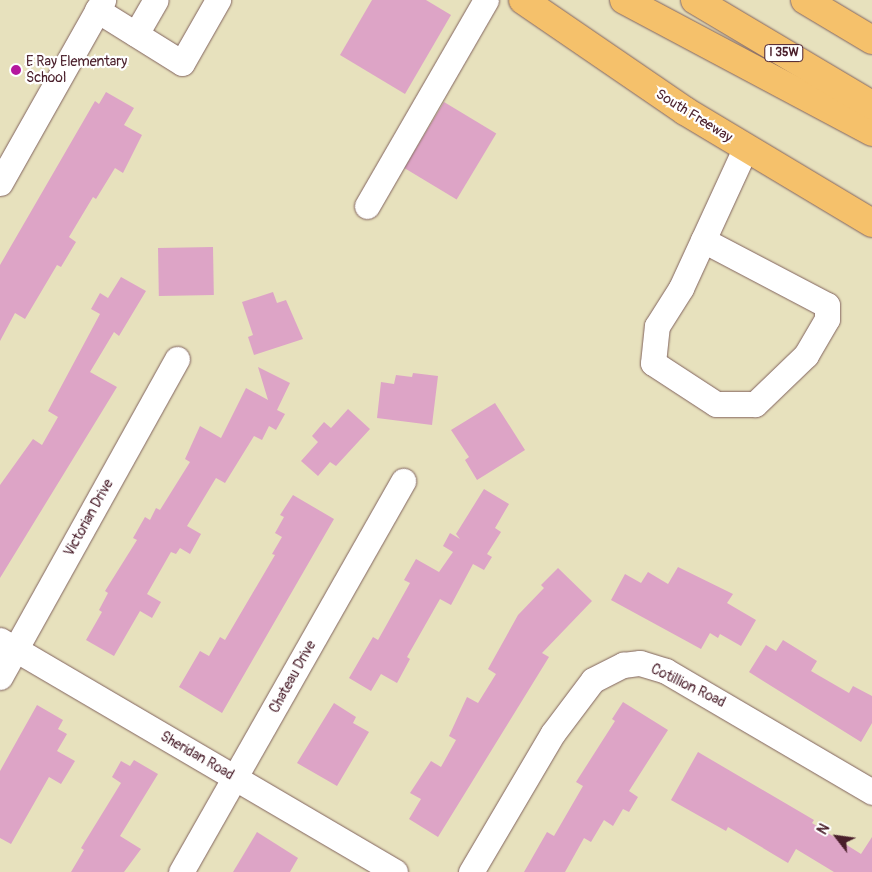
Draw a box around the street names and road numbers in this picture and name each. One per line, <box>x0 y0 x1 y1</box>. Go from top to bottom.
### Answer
road number: I 35W <box>764 44 804 62</box>
street label: South Freeway <box>653 86 735 146</box>
street label: Victorian Drive <box>61 477 117 559</box>
street label: Chateau Drive <box>266 638 320 716</box>
street label: Cotillion Road <box>648 661 728 711</box>
street label: Sheridan Road <box>157 728 237 784</box>

